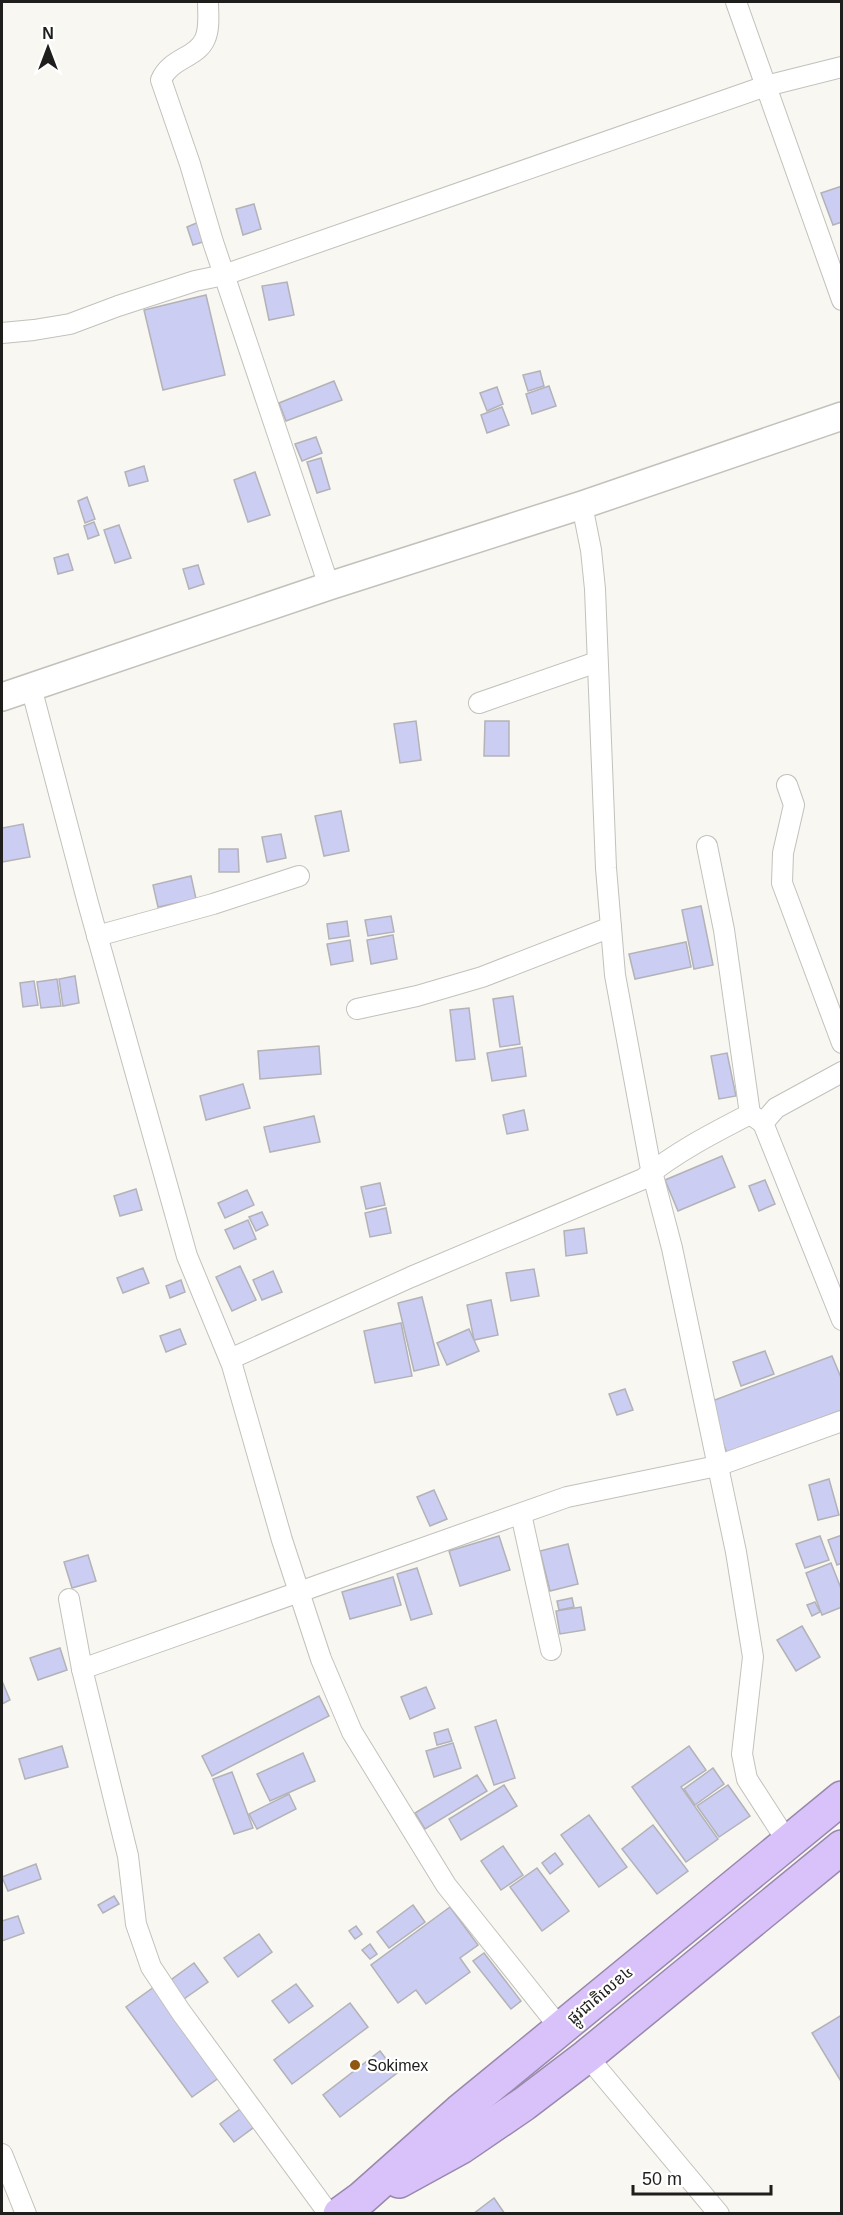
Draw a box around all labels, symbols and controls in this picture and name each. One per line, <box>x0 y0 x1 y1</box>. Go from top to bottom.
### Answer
north arrow <box>18 18 78 78</box>
text: N <box>42 25 54 42</box>
street label: ផ្លូវជាតិលេខ៤ <box>564 1962 640 2032</box>
place label: Sokimex <box>367 2057 428 2074</box>
marker: Sokimex <box>348 2058 362 2072</box>
scale bar <box>633 2158 771 2196</box>
text: 50 m <box>642 2169 682 2189</box>

